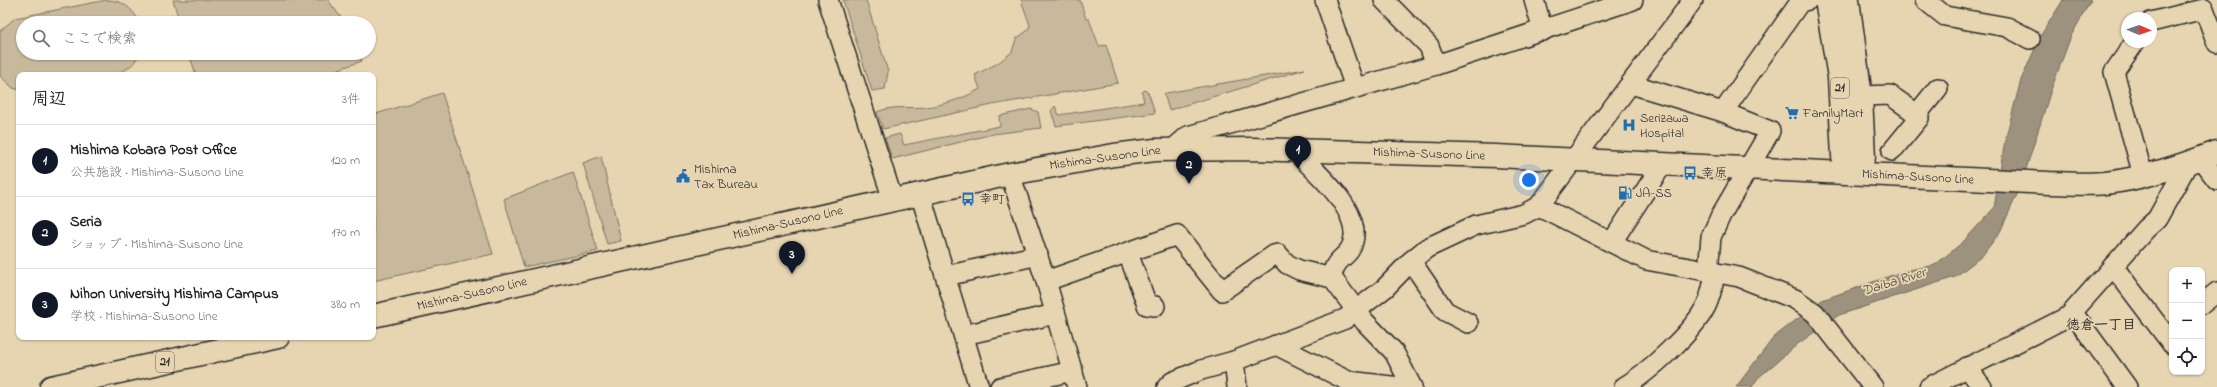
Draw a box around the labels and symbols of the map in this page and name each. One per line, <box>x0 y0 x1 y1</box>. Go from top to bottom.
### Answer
north arrow <box>2121 12 2157 48</box>
road number: 21 <box>1831 78 1849 98</box>
place label: FamilyMart <box>1802 104 1864 124</box>
supermarket icon: FamilyMart <box>1784 105 1800 121</box>
place label: Serizawa Hospital <box>1640 109 1689 143</box>
hospital icon: Serizawa Hospital <box>1621 117 1637 133</box>
pin: 1 <box>1285 136 1311 169</box>
street label: Mishima-Susono Line <box>1048 141 1162 175</box>
street label: Mishima-Susono Line <box>1373 143 1486 165</box>
pin: 2 <box>1176 151 1202 184</box>
place label: Mishima Tax Bureau <box>694 160 758 194</box>
place label: 幸原 <box>1701 164 1727 183</box>
bus stop icon: 幸原 <box>1682 165 1698 181</box>
street label: Mishima-Susono Line <box>1861 165 1975 189</box>
public building icon: Mishima Tax Bureau <box>675 168 691 184</box>
your location <box>1519 170 1539 190</box>
place label: JA-SS <box>1636 184 1672 203</box>
fuel station icon: JA-SS <box>1617 185 1633 201</box>
place label: 幸町 <box>979 190 1005 209</box>
bus stop icon: 幸町 <box>960 191 976 207</box>
street label: Mishima-Susono Line <box>731 201 845 245</box>
pin: 3 <box>779 241 805 274</box>
water label: Daiba River <box>1860 262 1930 302</box>
street label: Mishima-Susono Line <box>415 272 529 316</box>
district label: 徳倉一丁目 <box>2066 315 2136 336</box>
road number: 21 <box>156 352 174 372</box>

